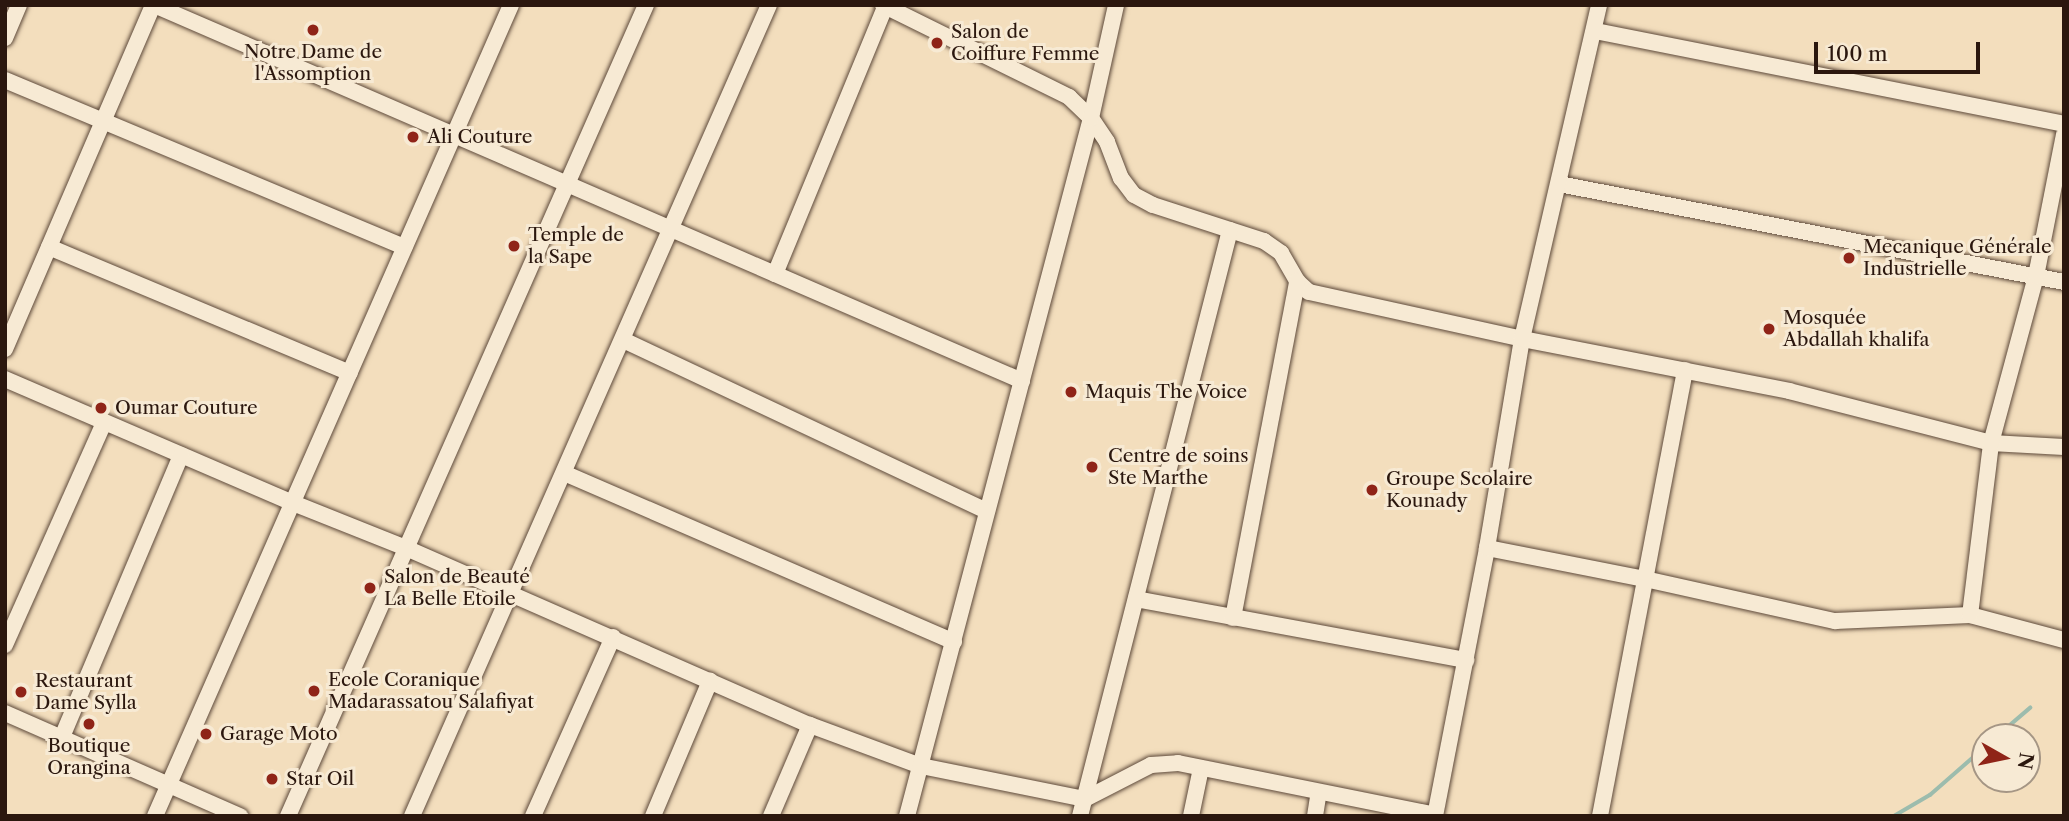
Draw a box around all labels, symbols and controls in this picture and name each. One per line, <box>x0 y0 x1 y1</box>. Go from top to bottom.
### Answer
place label: Salon de Coiffure Femme <box>951 21 1100 65</box>
marker: Notre Dame de l'Assomption <box>305 22 321 38</box>
scale bar <box>1817 28 1983 72</box>
marker: Salon de Coiffure Femme <box>929 35 945 51</box>
place label: Notre Dame de l'Assomption <box>244 41 382 85</box>
text: 100 m <box>1827 41 1888 66</box>
place label: Ali Couture <box>427 126 532 148</box>
marker: Ali Couture <box>405 129 421 145</box>
place label: Temple de la Sape <box>528 224 624 268</box>
place label: Mecanique Générale Industrielle <box>1863 236 2052 280</box>
marker: Temple de la Sape <box>506 238 522 254</box>
marker: Mecanique Générale Industrielle <box>1841 250 1857 266</box>
place label: Mosquée Abdallah khalifa <box>1783 307 1930 351</box>
marker: Mosquée Abdallah khalifa <box>1761 321 1777 337</box>
place label: Maquis The Voice <box>1085 381 1248 403</box>
marker: Maquis The Voice <box>1063 384 1079 400</box>
place label: Oumar Couture <box>115 397 258 419</box>
marker: Oumar Couture <box>93 400 109 416</box>
place label: Centre de soins Ste Marthe <box>1108 445 1249 489</box>
marker: Centre de soins Ste Marthe <box>1082 457 1102 477</box>
place label: Groupe Scolaire Kounady <box>1386 468 1533 512</box>
marker: Groupe Scolaire Kounady <box>1364 482 1380 498</box>
place label: Salon de Beauté La Belle Etoile <box>384 566 530 610</box>
marker: Salon de Beauté La Belle Etoile <box>362 580 378 596</box>
place label: Ecole Coranique Madarassatou Salafiyat <box>328 669 534 713</box>
place label: Restaurant Dame Sylla <box>35 670 137 714</box>
marker: Ecole Coranique Madarassatou Salafiyat <box>306 683 322 699</box>
marker: Restaurant Dame Sylla <box>13 684 29 700</box>
marker: Boutique Orangina <box>81 716 97 732</box>
place label: Garage Moto <box>220 723 338 745</box>
north arrow <box>1971 723 2041 793</box>
marker: Garage Moto <box>198 726 214 742</box>
place label: Boutique Orangina <box>47 735 131 779</box>
text: N <box>2013 751 2038 771</box>
place label: Star Oil <box>286 768 354 790</box>
marker: Star Oil <box>264 771 280 787</box>

